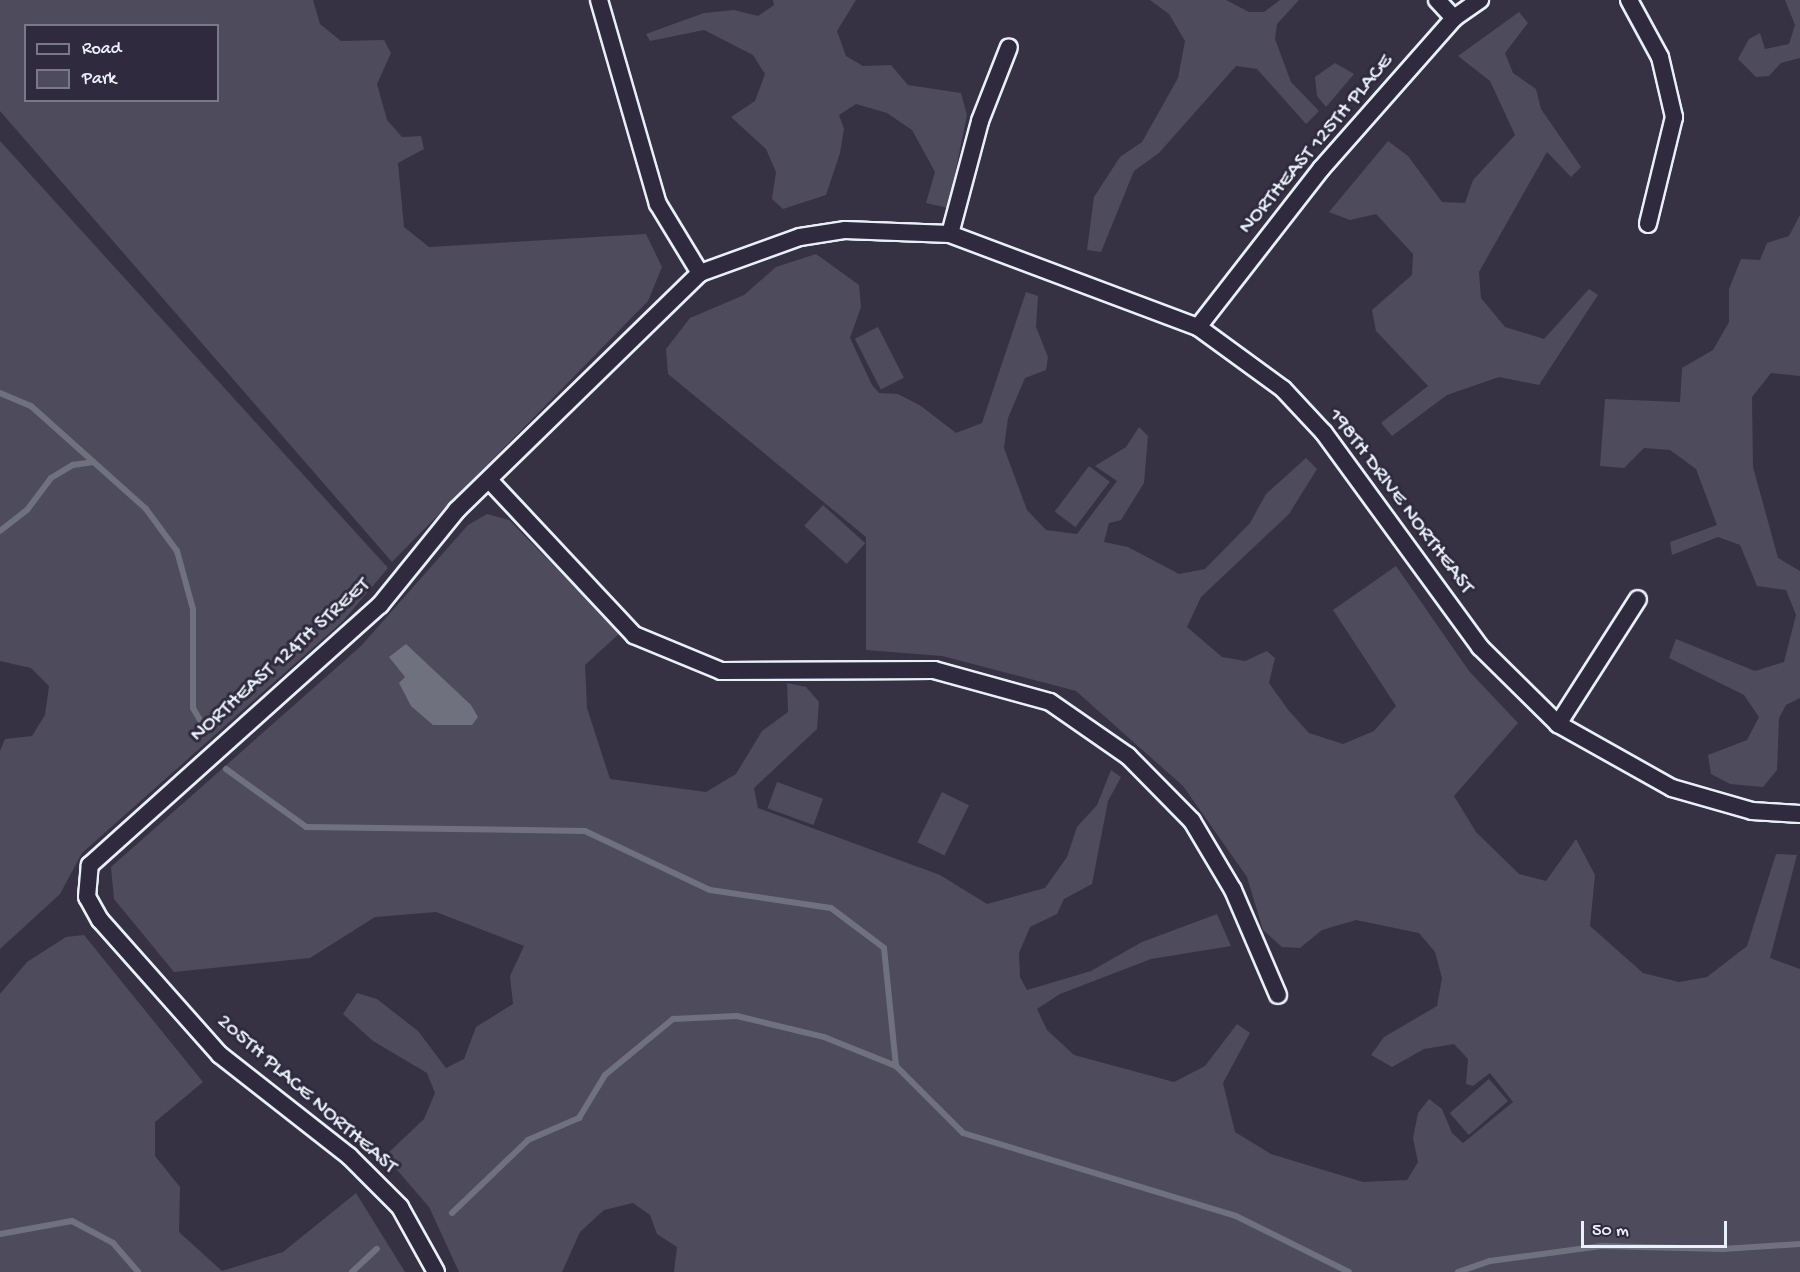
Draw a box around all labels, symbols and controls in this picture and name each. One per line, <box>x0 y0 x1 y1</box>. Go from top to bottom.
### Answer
legend <box>24 24 219 102</box>
text: Road <box>82 39 121 60</box>
street label: NORTHEAST 125TH PLACE <box>1234 50 1400 240</box>
text: Park <box>82 69 116 90</box>
street label: 198TH DRIVE NORTHEAST <box>1321 404 1479 600</box>
street label: NORTHEAST 124TH STREET <box>186 573 376 749</box>
street label: 205TH PLACE NORTHEAST <box>210 1009 402 1181</box>
scale bar <box>1584 1209 1730 1247</box>
text: 50 m <box>1592 1221 1629 1242</box>

